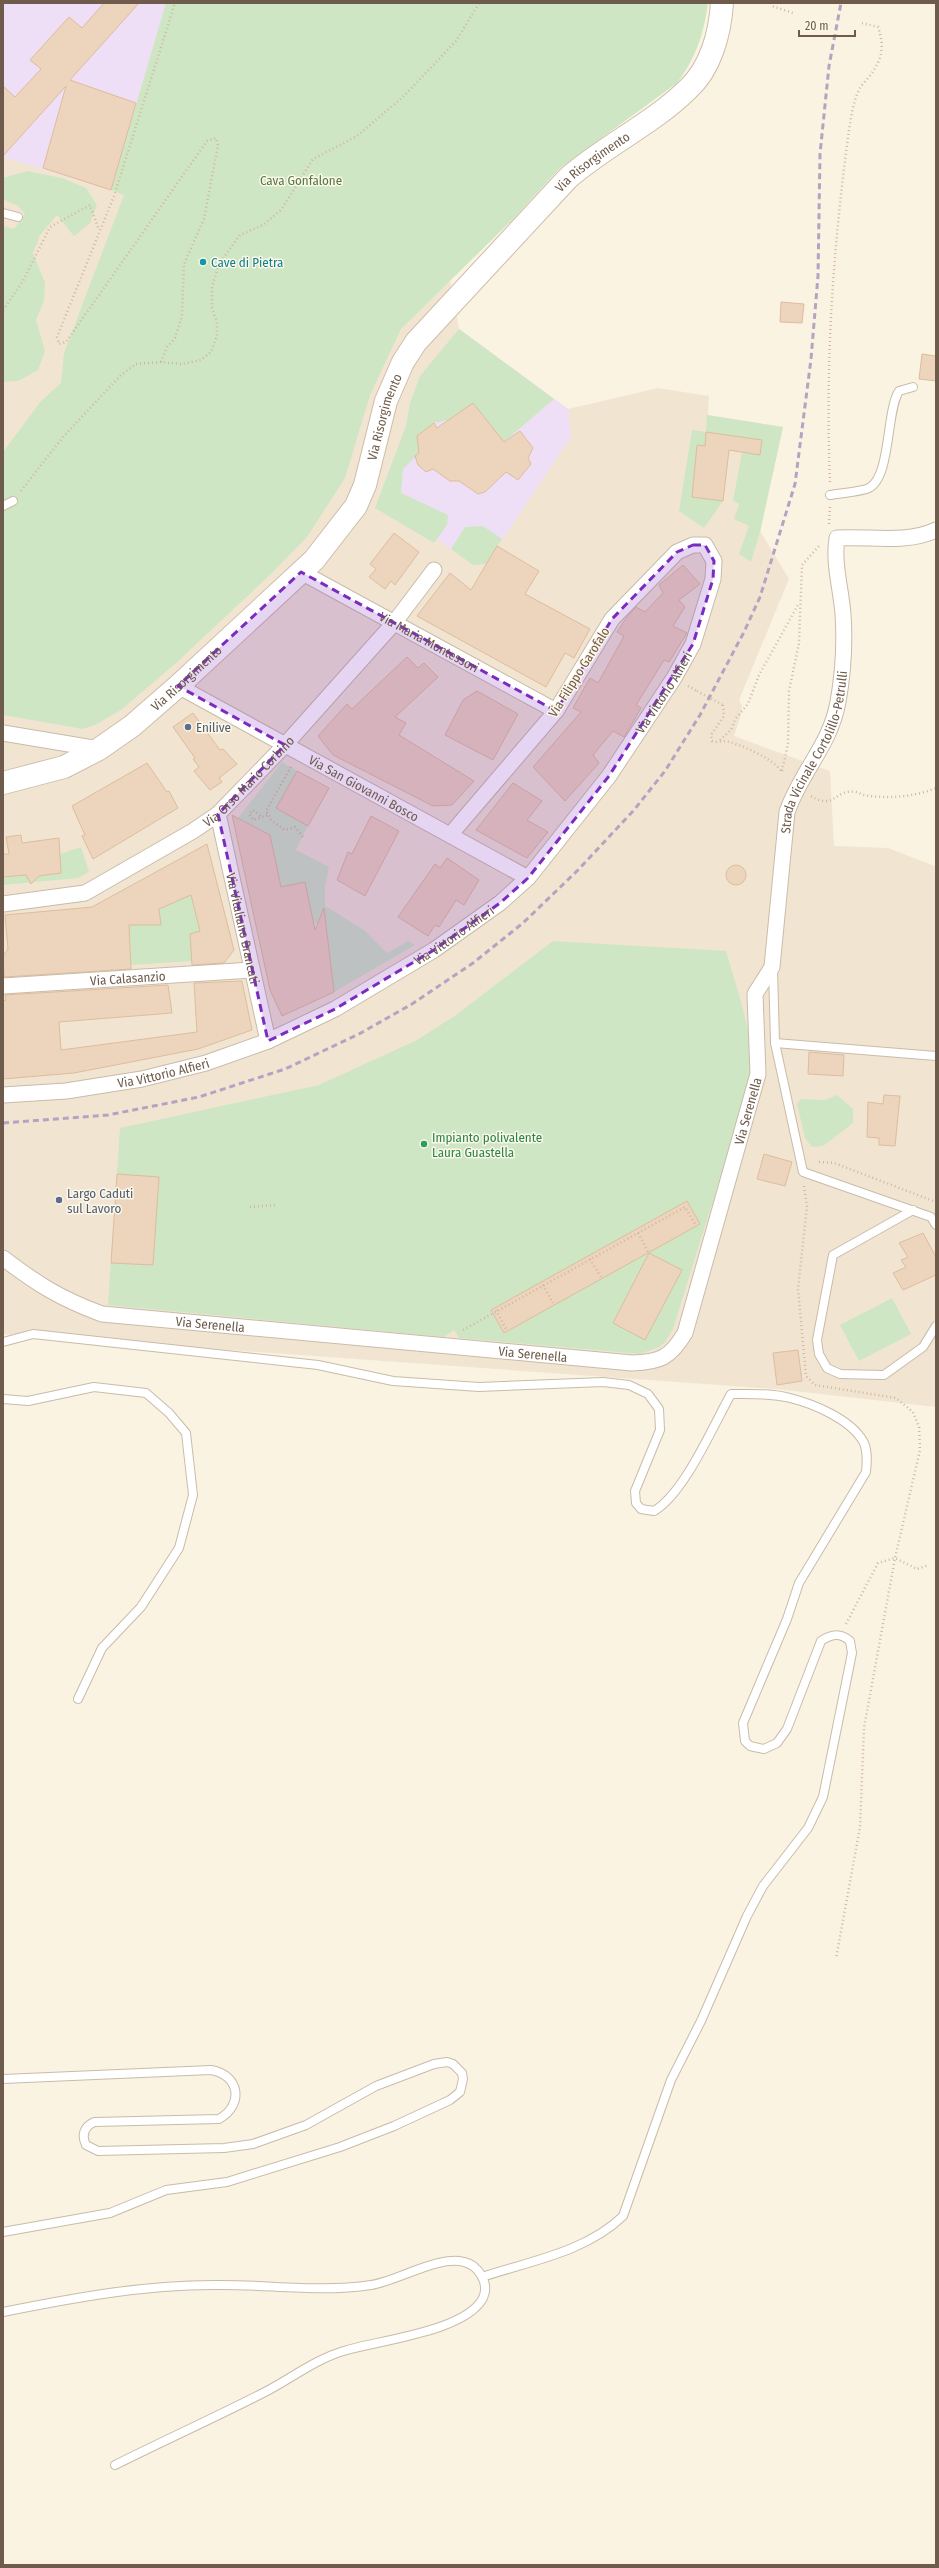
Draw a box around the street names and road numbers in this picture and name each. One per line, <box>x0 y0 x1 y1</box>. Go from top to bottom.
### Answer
street label: Via Risorgimento <box>552 128 632 195</box>
street label: Via Risorgimento <box>364 371 405 462</box>
street label: Via Maria Montessori <box>377 609 482 675</box>
street label: Via Filippo Garofalo <box>545 624 613 720</box>
street label: Via Risorgimento <box>148 642 225 714</box>
street label: Via Vittorio Alfieri <box>632 649 695 736</box>
street label: Strada Vicinale Cortolillo-Petrulli <box>777 670 850 834</box>
street label: Via Orso Mario Corbino <box>200 733 297 830</box>
street label: Via San Giovanni Bosco <box>306 752 422 824</box>
street label: Via Vitaliano Brancati <box>224 871 263 985</box>
street label: Via Vittorio Alfieri <box>411 902 497 968</box>
street label: Via Calasanzio <box>89 968 166 988</box>
street label: Via Vittorio Alfieri <box>116 1055 211 1090</box>
street label: Via Serenella <box>731 1076 764 1146</box>
street label: Via Serenella <box>175 1313 245 1335</box>
street label: Via Serenella <box>498 1343 568 1364</box>

